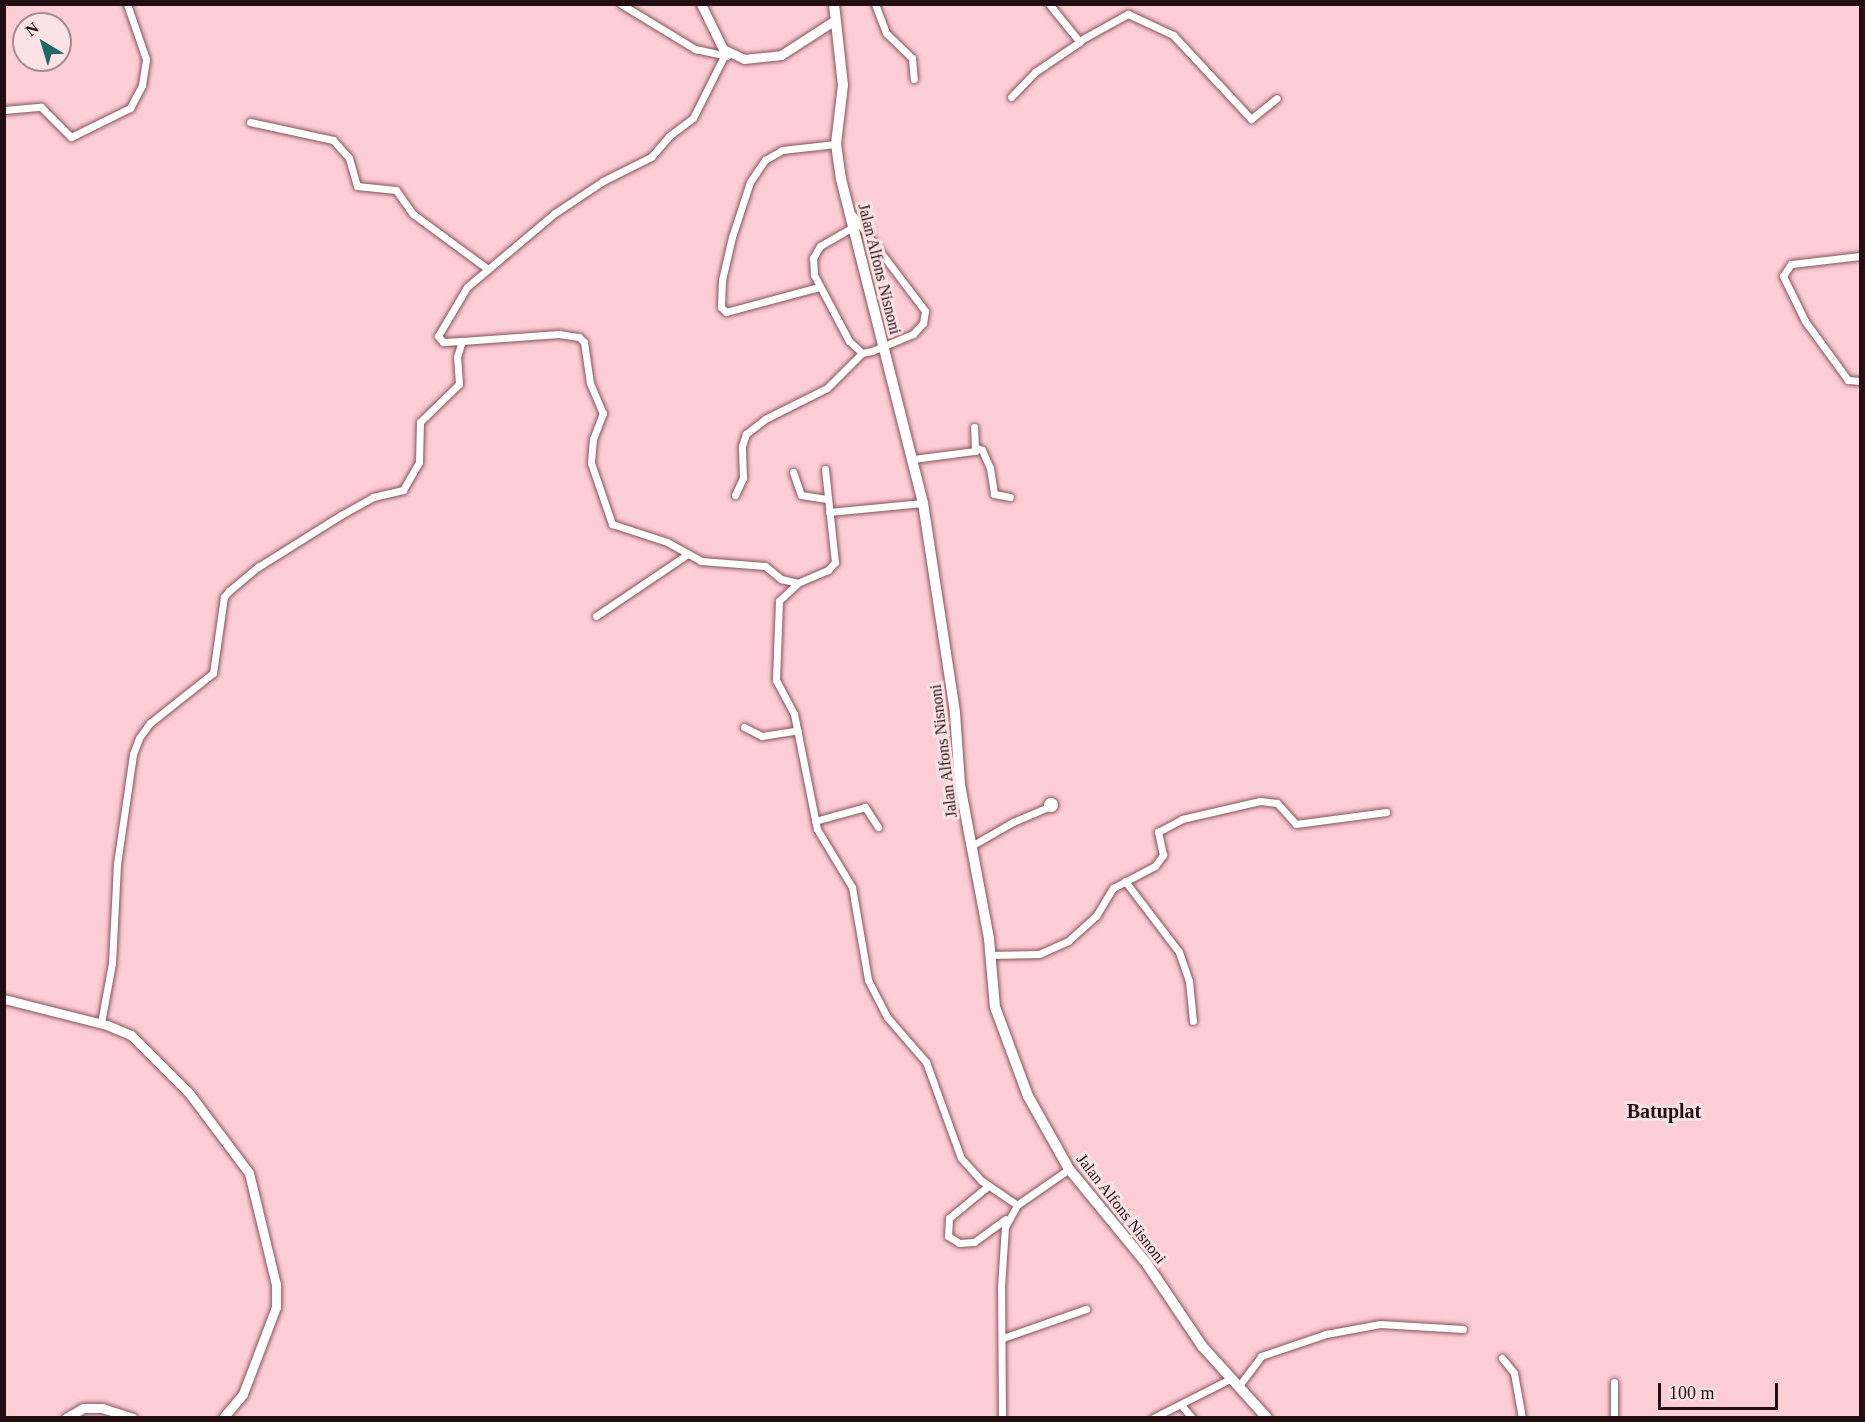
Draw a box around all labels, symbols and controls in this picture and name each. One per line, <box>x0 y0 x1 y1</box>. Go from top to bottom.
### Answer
north arrow <box>12 12 72 72</box>
text: N <box>22 19 42 39</box>
street label: Jalan Alfons Nisnoni <box>853 201 905 337</box>
street label: Jalan Alfons Nisnoni <box>926 683 962 819</box>
district label: Batuplat <box>1627 1099 1701 1123</box>
street label: Jalan Alfons Nisnoni <box>1072 1150 1170 1268</box>
scale bar <box>1661 1371 1781 1409</box>
text: 100 m <box>1669 1383 1715 1403</box>

